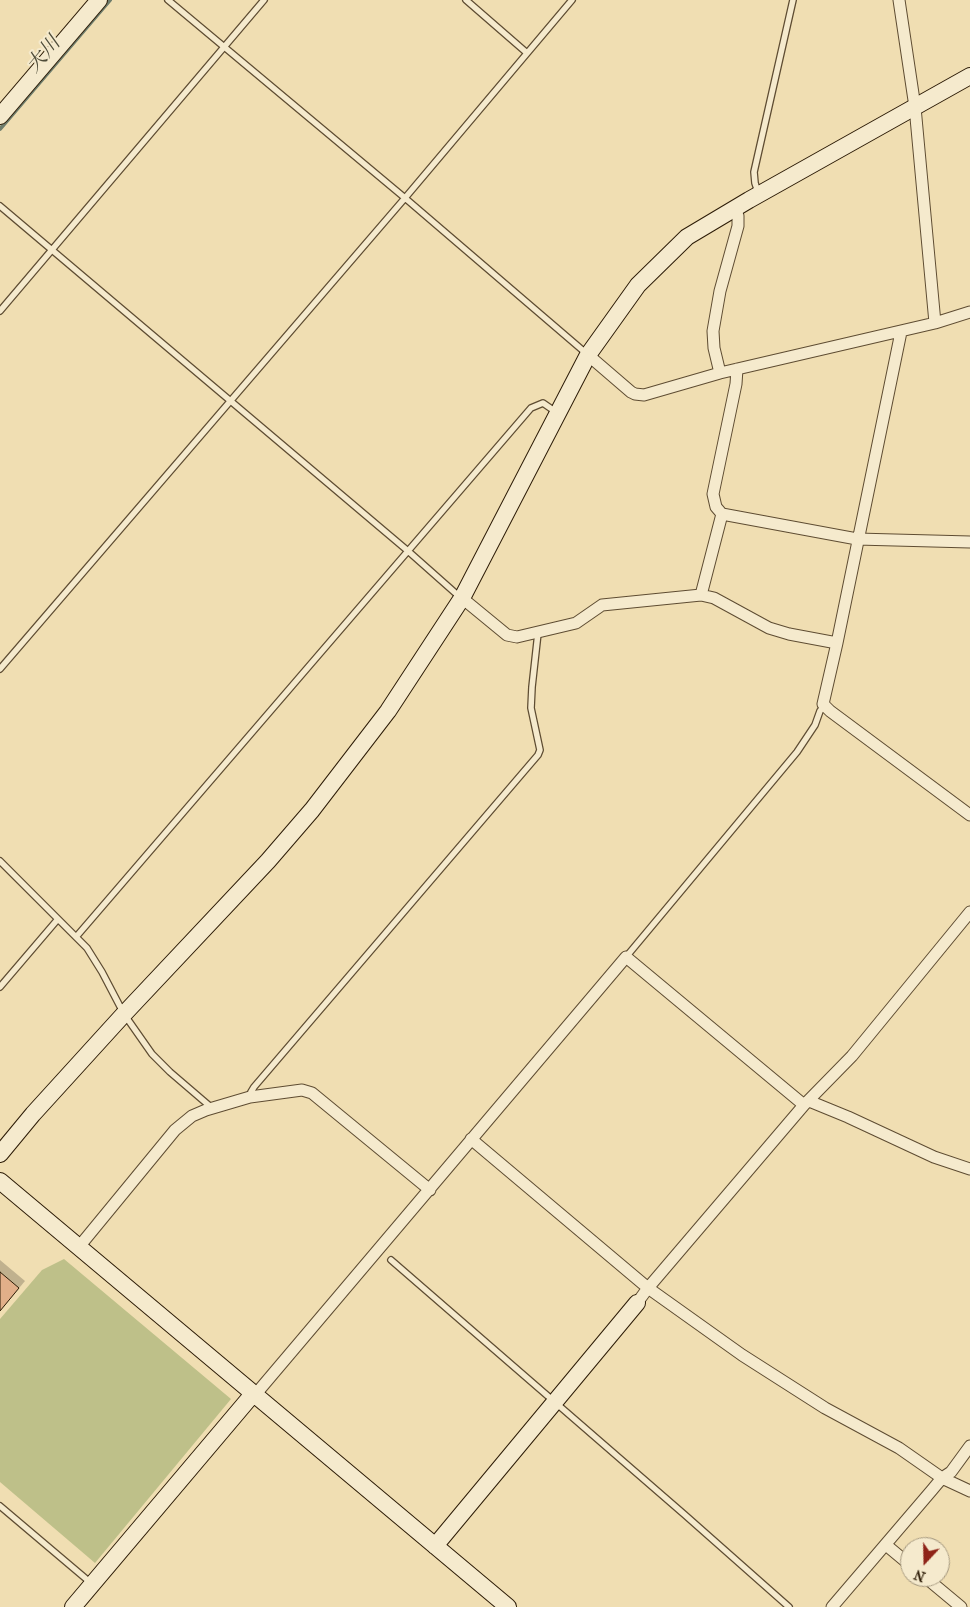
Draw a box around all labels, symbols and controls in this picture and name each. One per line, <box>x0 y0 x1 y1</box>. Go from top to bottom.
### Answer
water label: 大川 <box>22 32 66 78</box>
north arrow <box>900 1537 950 1587</box>
text: N <box>912 1566 928 1585</box>

